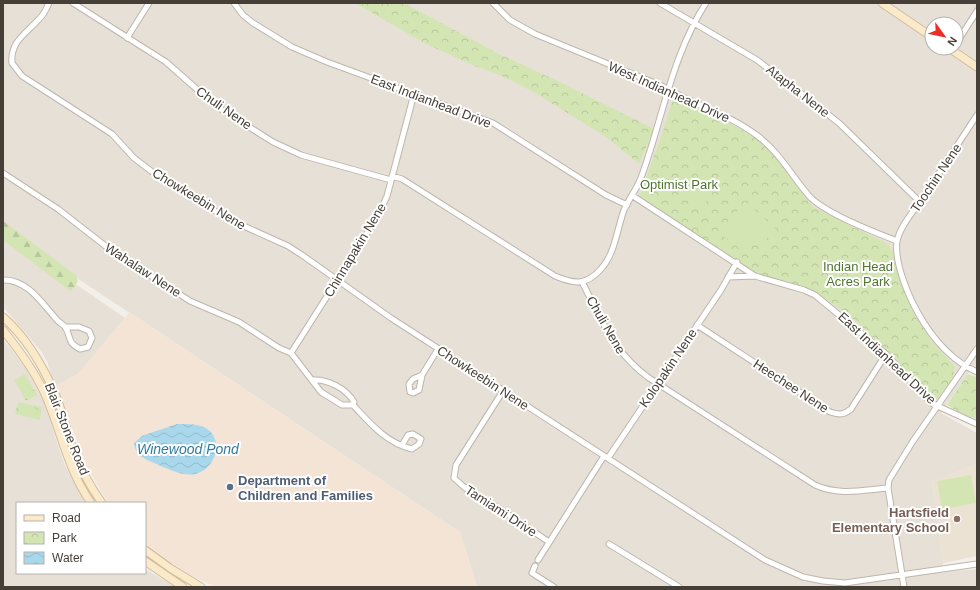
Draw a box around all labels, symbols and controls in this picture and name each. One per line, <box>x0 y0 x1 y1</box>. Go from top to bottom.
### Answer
north arrow <box>924 16 964 56</box>
text: N <box>945 35 960 48</box>
street label: West Indianhead Drive <box>606 58 732 126</box>
street label: Atapha Nene <box>763 62 833 120</box>
street label: East Indianhead Drive <box>369 71 493 131</box>
street label: Chuli Nene <box>193 83 255 133</box>
street label: Toochin Nene <box>908 141 964 215</box>
street label: Chowkeebin Nene <box>150 165 248 233</box>
park label: Optimist Park <box>640 177 719 192</box>
street label: Chinnapakin Nene <box>321 200 389 300</box>
street label: Wahalaw Nene <box>102 240 184 300</box>
park label: Indian Head Acres Park <box>823 259 893 289</box>
street label: Chuli Nene <box>583 293 629 357</box>
street label: East Indianhead Drive <box>835 309 939 407</box>
street label: Kolopakin Nene <box>636 326 700 410</box>
street label: Chowkeebin Nene <box>434 343 532 413</box>
street label: Heechee Nene <box>751 356 831 416</box>
street label: Blair Stone Road <box>42 381 92 477</box>
water label: Winewood Pond <box>137 441 240 457</box>
place label: Department of Children and Families <box>238 473 373 503</box>
marker: Department of Children and Families <box>225 482 235 492</box>
street label: Tamiami Drive <box>462 482 540 540</box>
legend <box>16 502 146 574</box>
place label: Hartsfield Elementary School <box>832 505 949 535</box>
text: Road <box>52 511 81 525</box>
marker: Hartsfield Elementary School <box>952 514 962 524</box>
text: Park <box>52 531 78 545</box>
text: Water <box>52 551 84 565</box>

